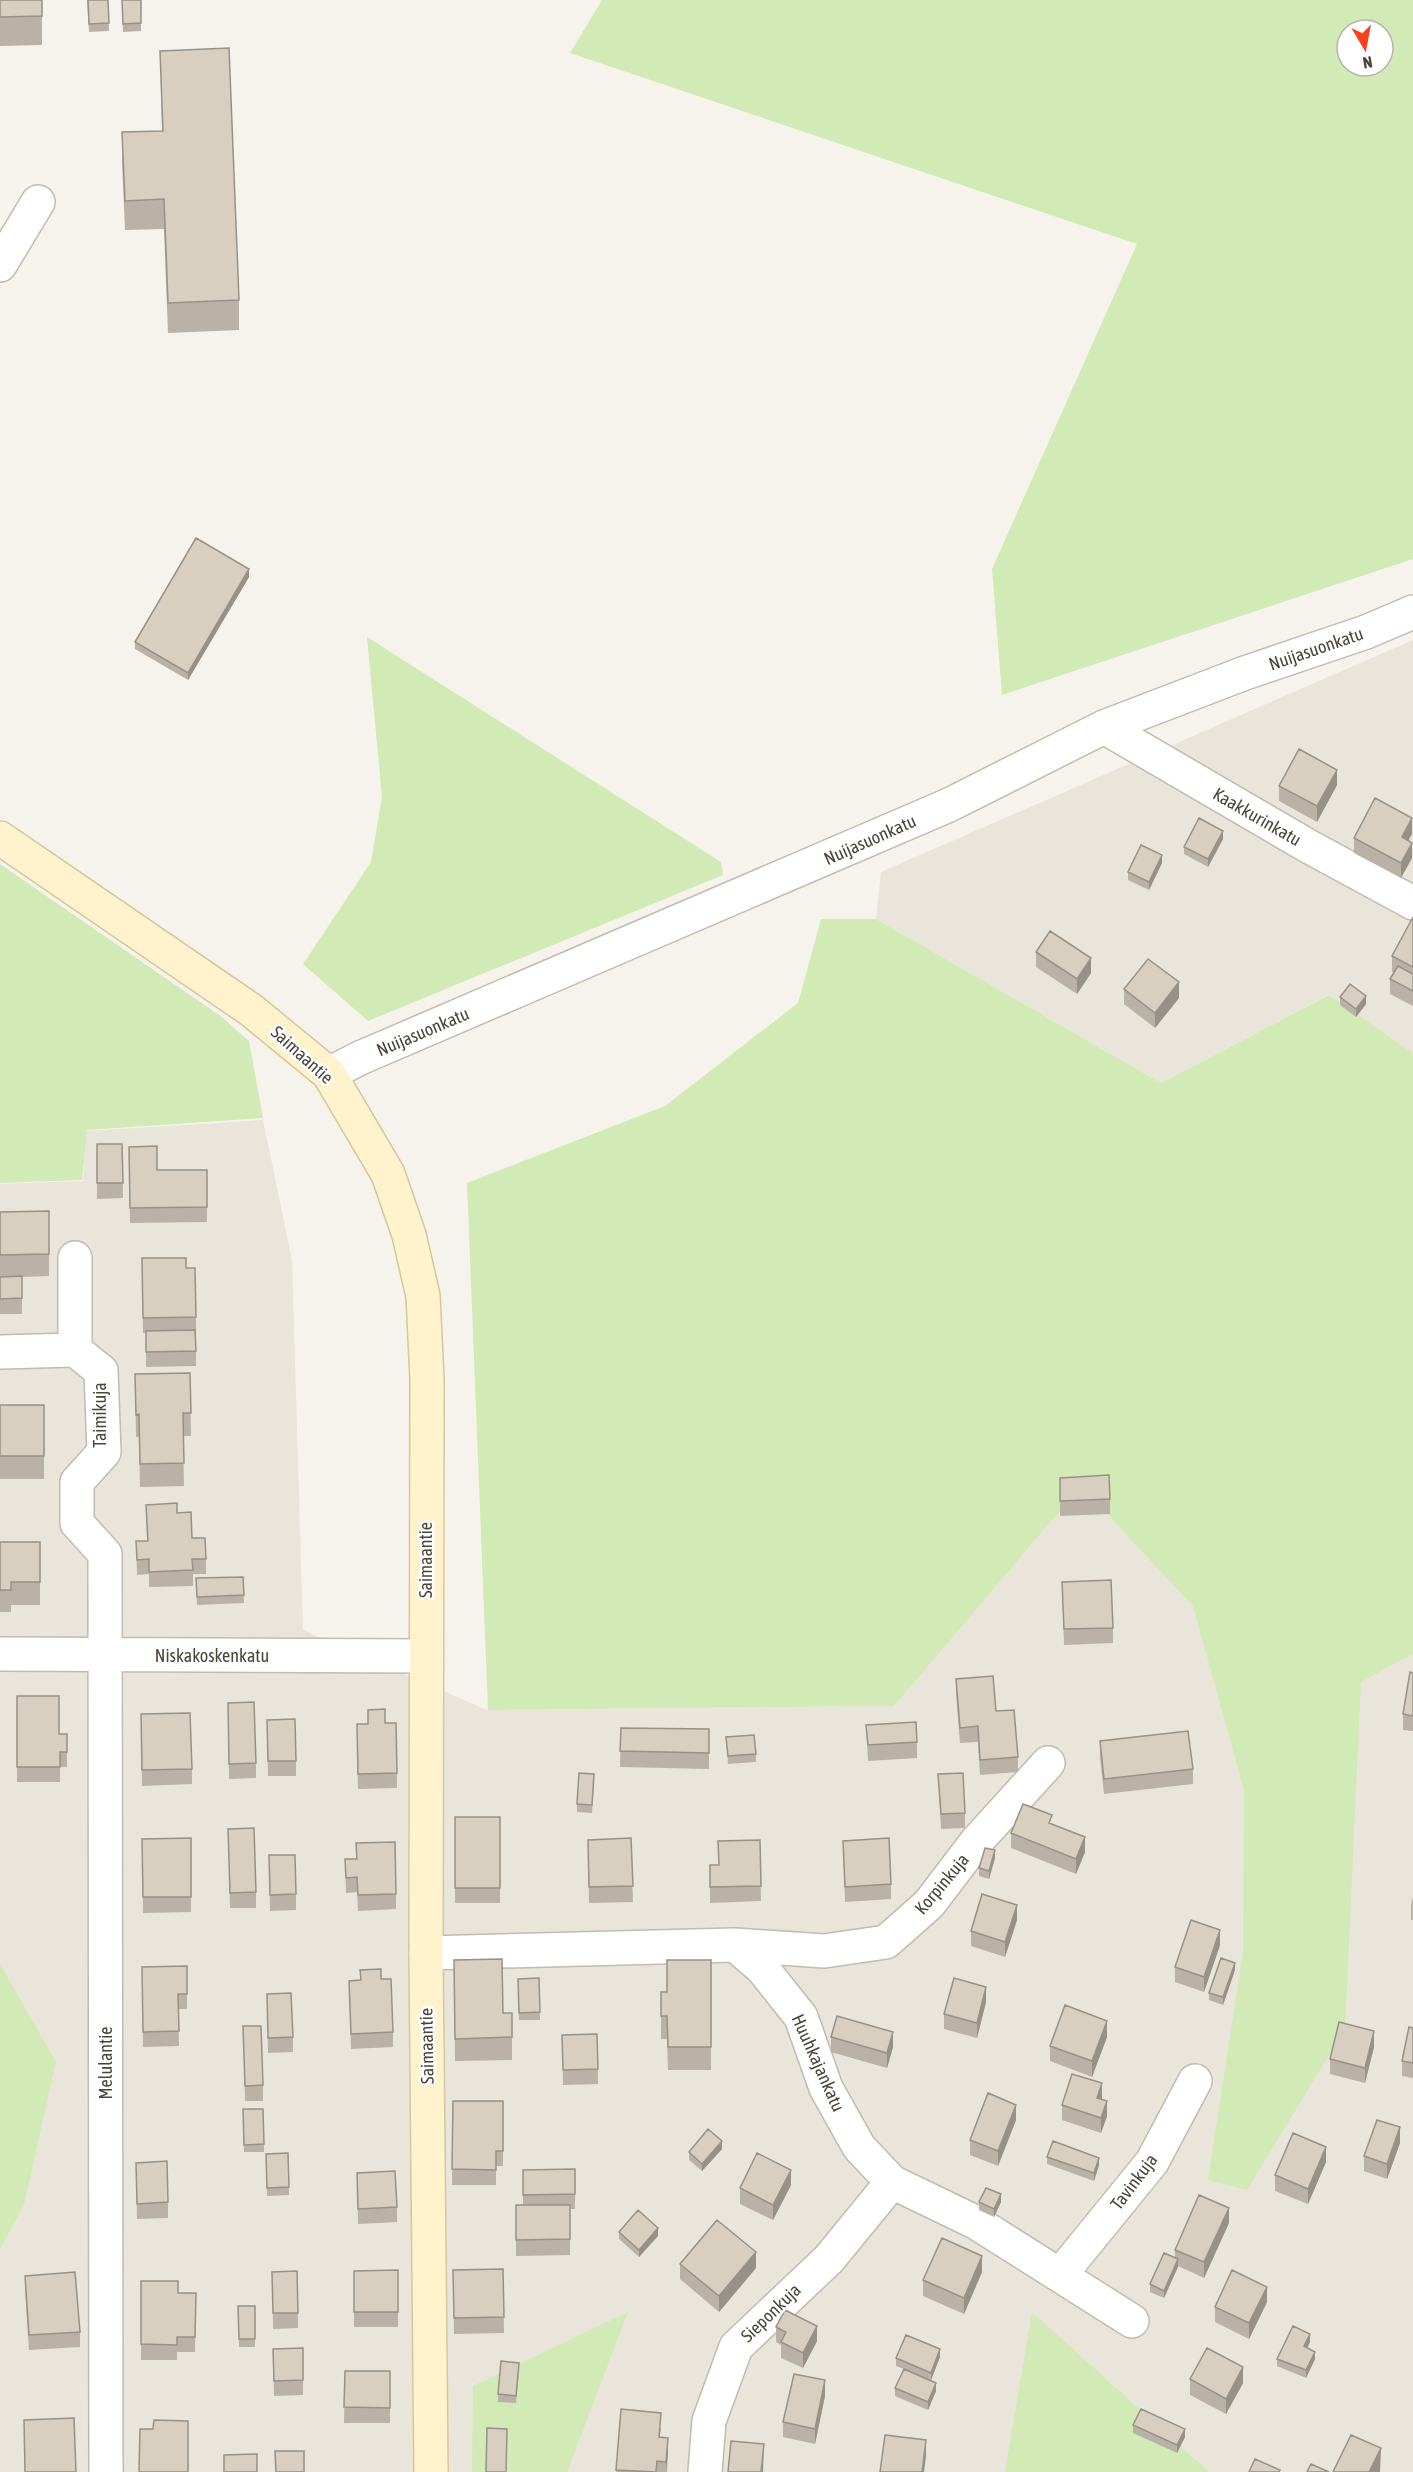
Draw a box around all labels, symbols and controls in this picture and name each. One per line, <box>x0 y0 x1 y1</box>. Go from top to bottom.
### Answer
north arrow <box>1335 18 1395 78</box>
text: N <box>1361 53 1374 72</box>
street label: Nuijasuonkatu <box>1266 623 1366 674</box>
street label: Kaakkurinkatu <box>1210 783 1305 850</box>
street label: Nuijasuonkatu <box>821 810 919 869</box>
street label: Nuijasuonkatu <box>373 1003 472 1060</box>
street label: Saimaantie <box>267 1021 338 1088</box>
street label: Taimikuja <box>89 1382 110 1448</box>
street label: Saimaantie <box>415 1522 436 1598</box>
street label: Niskakoskenkatu <box>155 1645 269 1666</box>
street label: Korpinkuja <box>910 1849 973 1918</box>
street label: Saimaantie <box>415 2008 438 2084</box>
street label: Huuhkajankatu <box>788 2011 849 2115</box>
street label: Melulantie <box>95 2026 116 2100</box>
street label: Tavinkuja <box>1106 2150 1161 2214</box>
street label: Sieponkuja <box>736 2279 805 2346</box>

